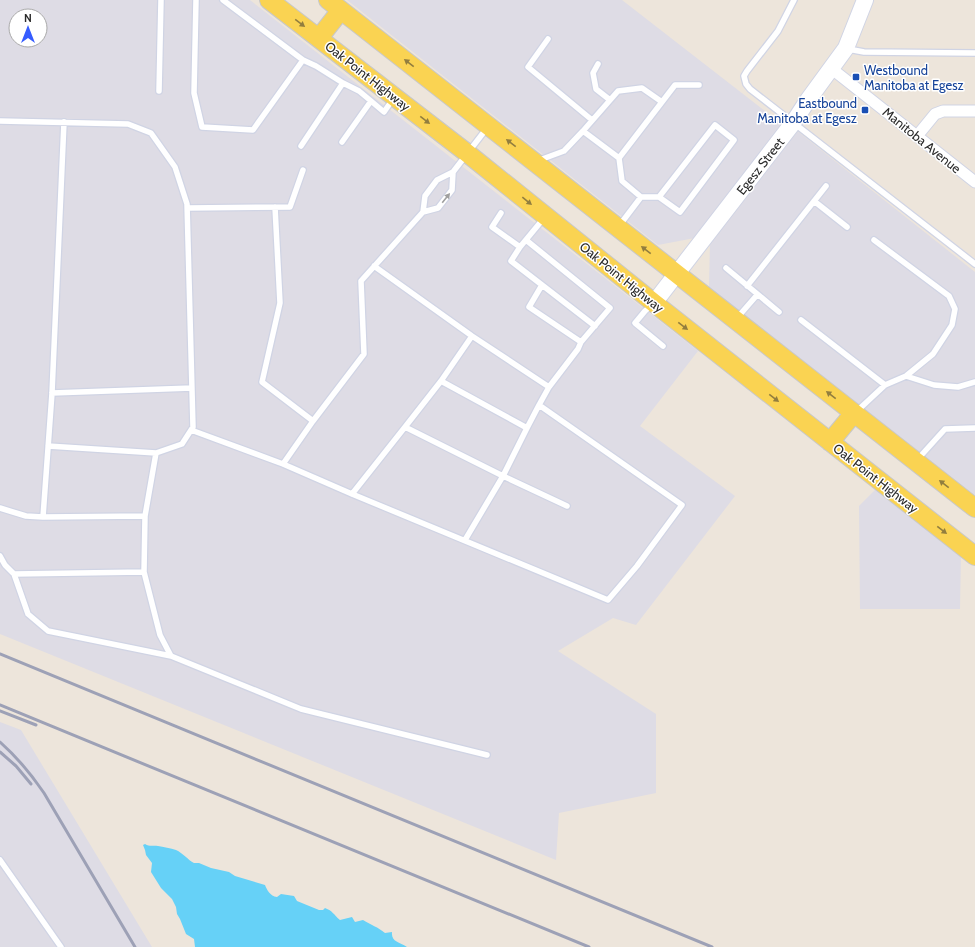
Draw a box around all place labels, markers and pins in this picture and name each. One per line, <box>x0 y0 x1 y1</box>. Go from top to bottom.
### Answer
place label: Westbound Manitoba at Egesz <box>864 62 964 93</box>
marker: Westbound Manitoba at Egesz <box>851 72 861 82</box>
place label: Eastbound Manitoba at Egesz <box>757 95 857 126</box>
marker: Eastbound Manitoba at Egesz <box>860 105 870 115</box>

